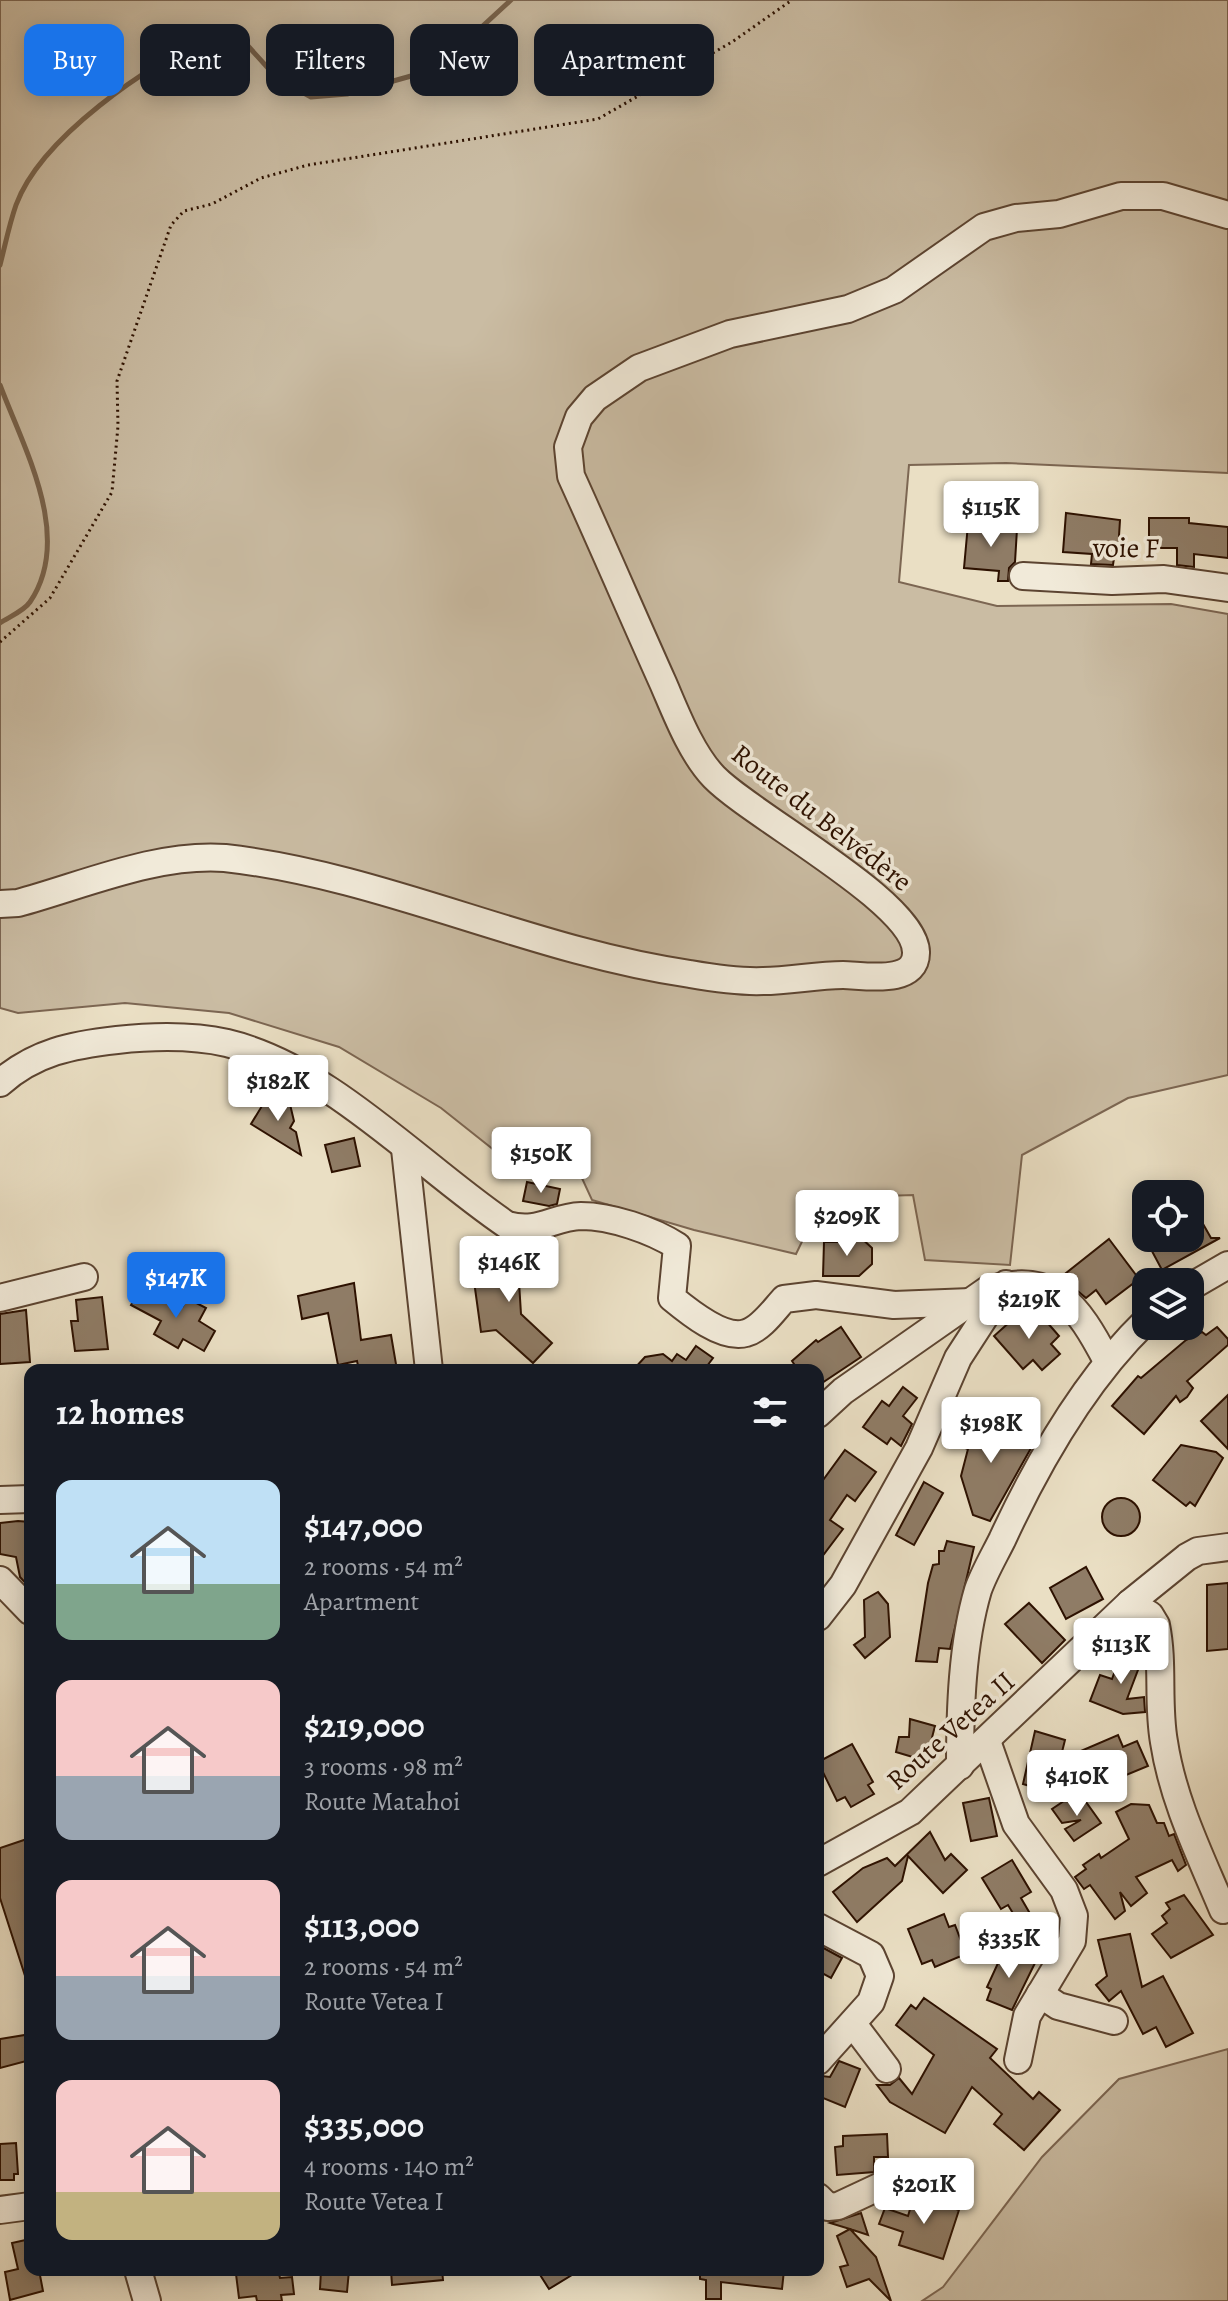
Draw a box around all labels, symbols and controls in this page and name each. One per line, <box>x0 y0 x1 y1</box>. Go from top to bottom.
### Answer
chip: Buy <box>24 24 124 96</box>
chip: Rent <box>140 24 250 96</box>
chip: Filters <box>266 24 394 96</box>
chip: New <box>410 24 518 96</box>
chip: Apartment <box>534 24 714 96</box>
pin: $115K <box>935 481 1047 549</box>
text: $115K <box>962 489 1020 524</box>
street label: voie F <box>1092 528 1159 568</box>
street label: Route du Belvédère <box>723 735 920 900</box>
pin: $182K <box>222 1055 334 1123</box>
text: $182K <box>246 1063 310 1098</box>
pin: $150K <box>485 1127 597 1195</box>
text: $150K <box>510 1135 572 1170</box>
map controls <box>1132 1180 1204 1340</box>
button: locate <box>1132 1180 1204 1252</box>
pin: $209K <box>791 1190 903 1258</box>
text: $209K <box>814 1198 880 1233</box>
pin: $146K <box>453 1236 565 1304</box>
text: $146K <box>478 1244 540 1279</box>
pin: $147K <box>120 1252 232 1320</box>
text: $147K <box>145 1260 207 1295</box>
button: layers <box>1132 1268 1204 1340</box>
pin: $219K <box>973 1273 1085 1341</box>
text: $219K <box>997 1281 1061 1316</box>
text: 12 homes <box>56 1389 185 1436</box>
icon: filters <box>748 1390 792 1434</box>
pin: $198K <box>935 1397 1047 1465</box>
text: $198K <box>959 1405 1023 1440</box>
text: $147,000 <box>304 1502 423 1549</box>
icon: home <box>120 1512 216 1608</box>
text: 2 rooms · 54 m² <box>304 1549 463 1584</box>
text: Apartment <box>304 1584 419 1619</box>
pin: $113K <box>1065 1618 1177 1686</box>
text: $113K <box>1092 1626 1151 1661</box>
street label: Route Vetea II <box>878 1663 1023 1799</box>
text: $219,000 <box>304 1702 425 1749</box>
icon: home <box>120 1712 216 1808</box>
text: 3 rooms · 98 m² <box>304 1749 463 1784</box>
pin: $410K <box>1021 1750 1133 1818</box>
text: $410K <box>1045 1758 1109 1793</box>
text: Route Matahoi <box>304 1784 460 1819</box>
text: $113,000 <box>304 1902 419 1949</box>
icon: home <box>120 1912 216 2008</box>
pin: $335K <box>953 1912 1065 1980</box>
text: $335K <box>978 1920 1040 1955</box>
text: 2 rooms · 54 m² <box>304 1949 463 1984</box>
text: Route Vetea I <box>304 1984 444 2019</box>
text: $335,000 <box>304 2102 424 2149</box>
icon: home <box>120 2112 216 2208</box>
text: 4 rooms · 140 m² <box>304 2149 474 2184</box>
pin: $201K <box>868 2158 980 2226</box>
text: $201K <box>892 2166 956 2201</box>
text: Route Vetea I <box>304 2184 444 2219</box>

